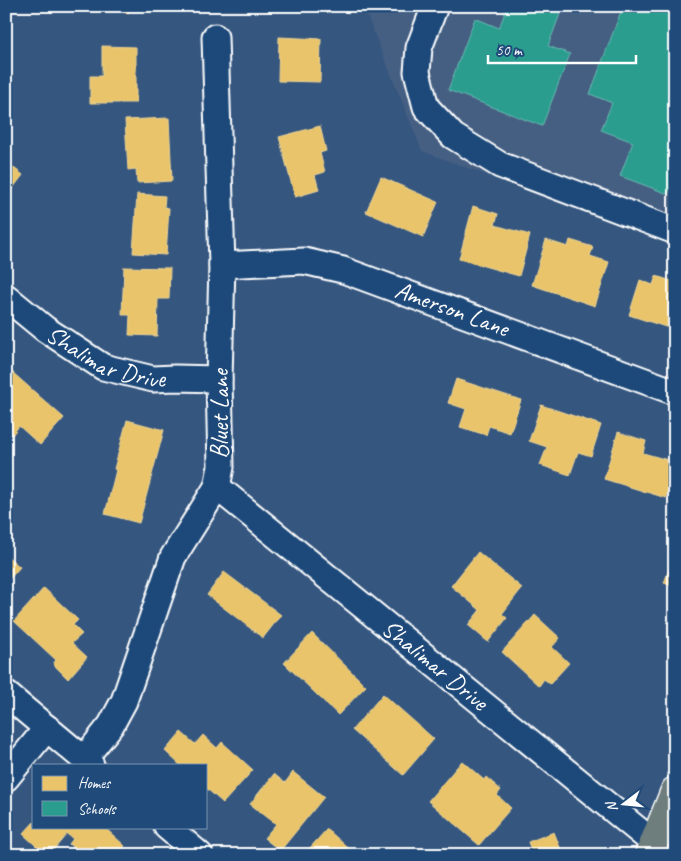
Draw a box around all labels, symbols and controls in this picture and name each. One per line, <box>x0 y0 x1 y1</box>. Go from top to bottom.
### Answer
scale bar <box>488 32 636 64</box>
text: 50 m <box>496 41 523 60</box>
street label: Amerson Lane <box>391 274 515 345</box>
street label: Shalimar Drive <box>40 318 167 396</box>
street label: Bluet Lane <box>204 367 236 459</box>
street label: Shalimar Drive <box>375 612 496 719</box>
legend <box>32 764 208 828</box>
text: Homes <box>78 774 112 793</box>
north arrow <box>598 778 648 828</box>
text: N <box>602 799 621 814</box>
text: Schools <box>78 800 117 819</box>

